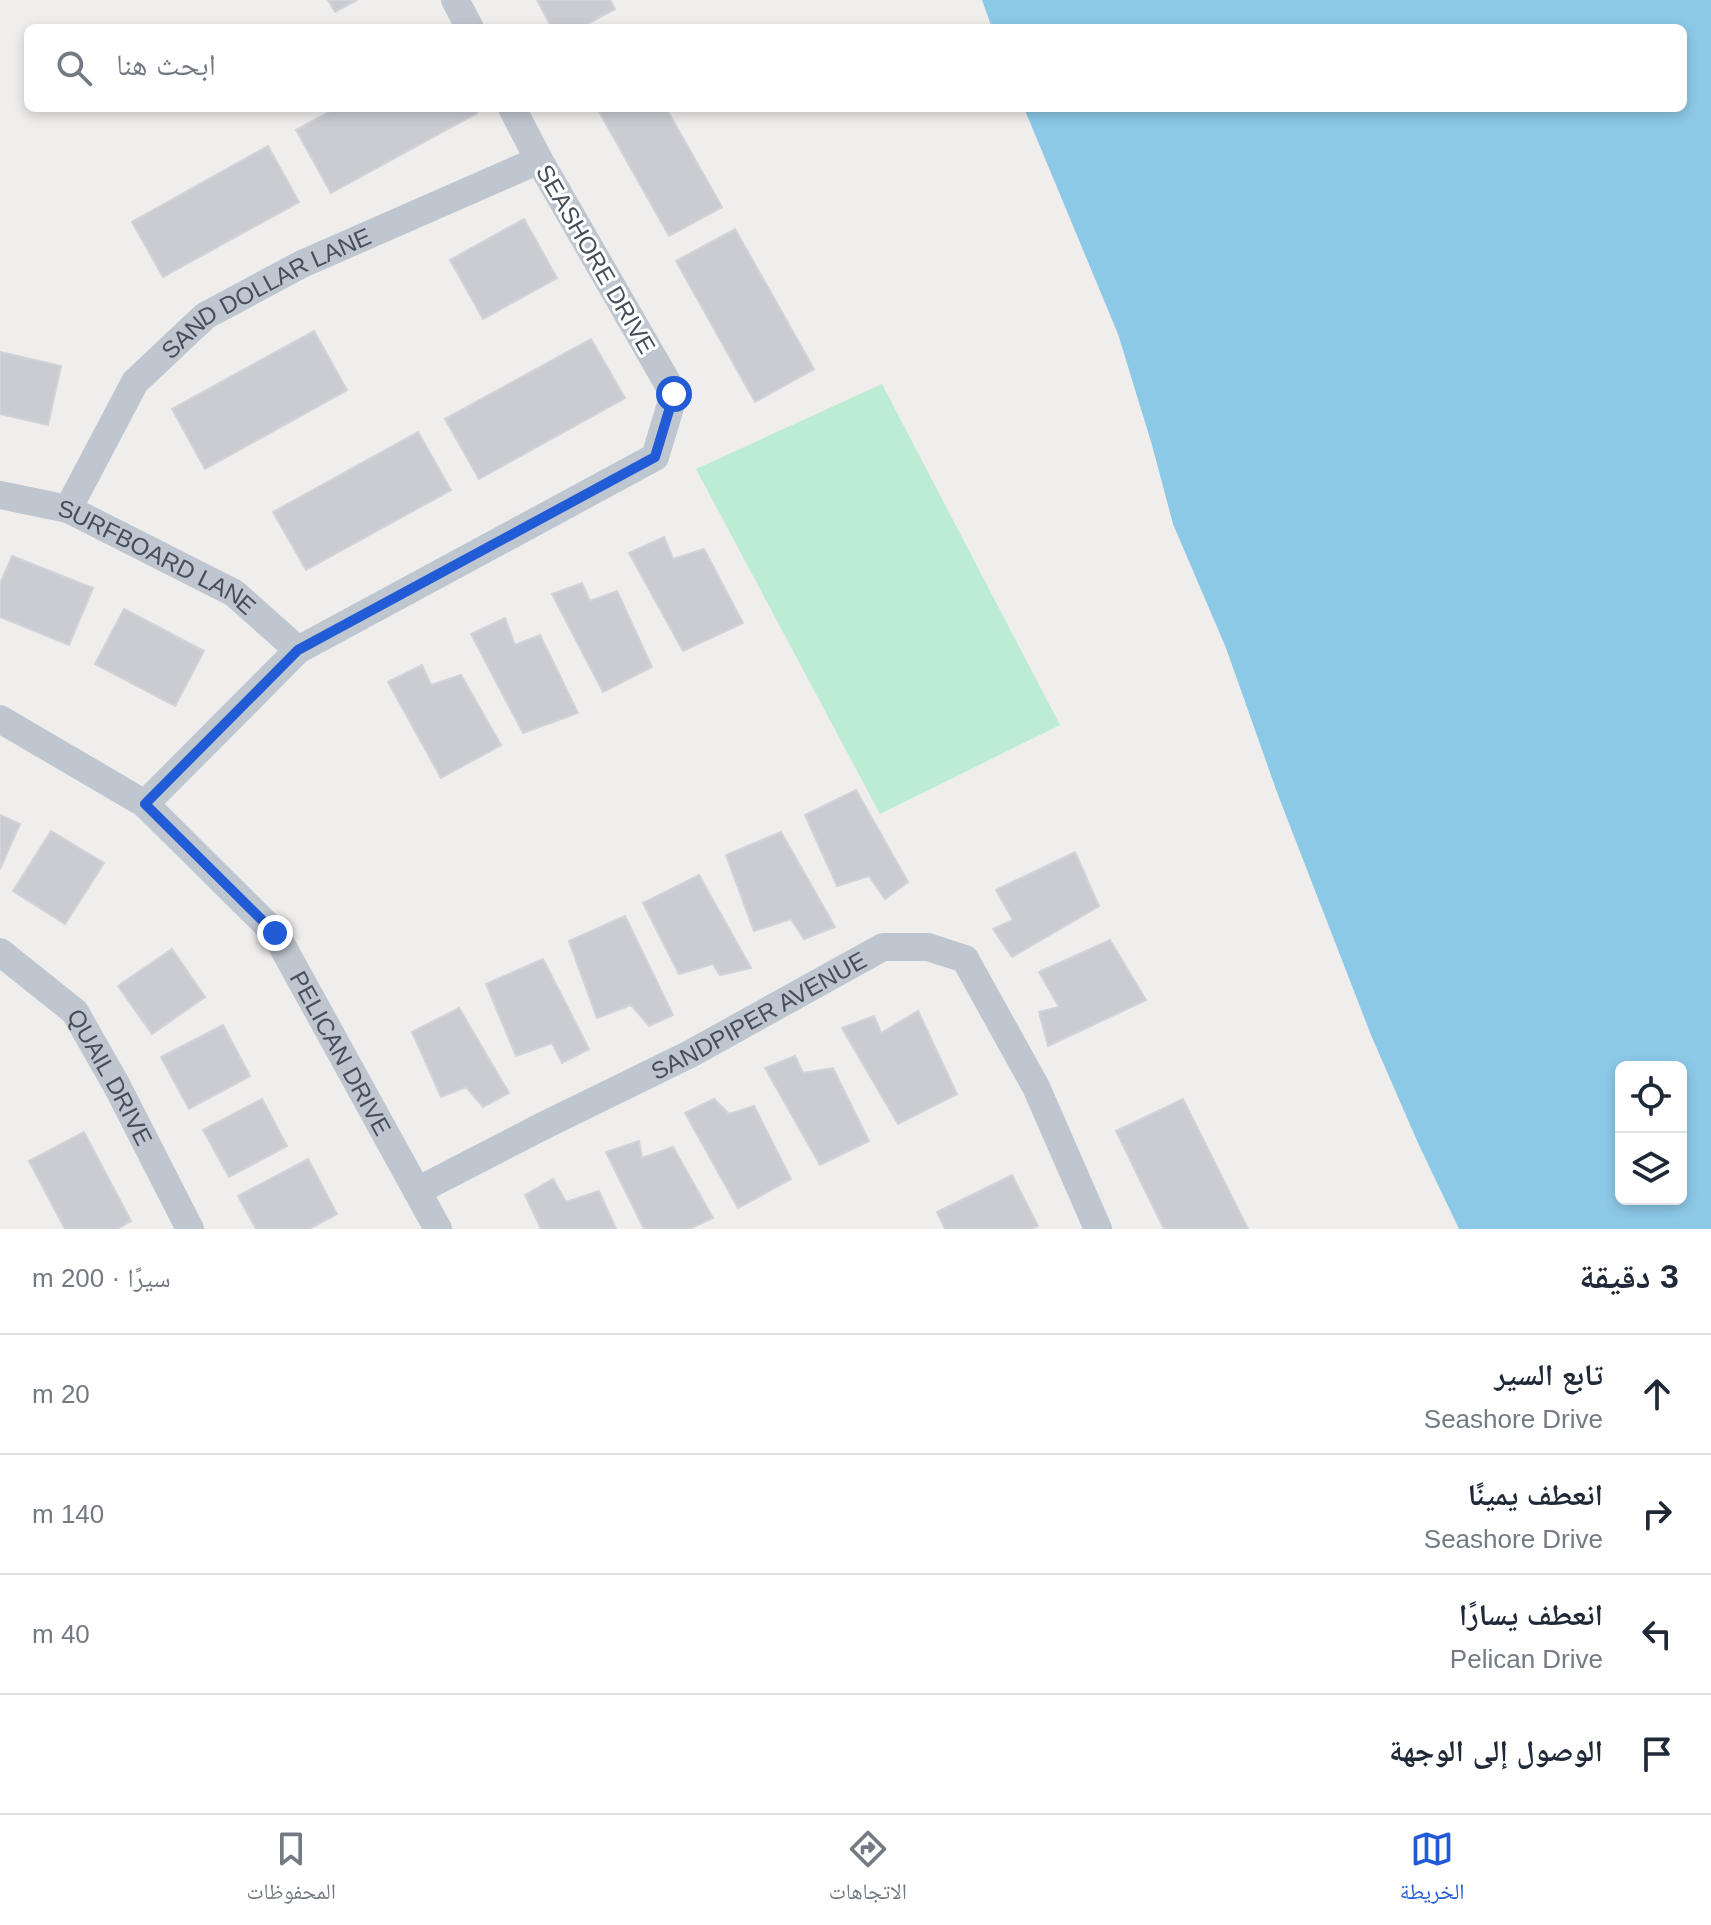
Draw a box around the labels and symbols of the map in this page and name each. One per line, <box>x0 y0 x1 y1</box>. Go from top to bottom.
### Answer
street label: SEASHORE DRIVE <box>531 160 661 358</box>
street label: SAND DOLLAR LANE <box>156 222 375 364</box>
route start <box>656 376 692 412</box>
street label: SURFBOARD LANE <box>56 494 261 619</box>
route end <box>257 915 293 951</box>
street label: SANDPIPER AVENUE <box>646 946 871 1085</box>
street label: PELICAN DRIVE <box>285 966 397 1139</box>
street label: QUAIL DRIVE <box>62 1004 158 1150</box>

